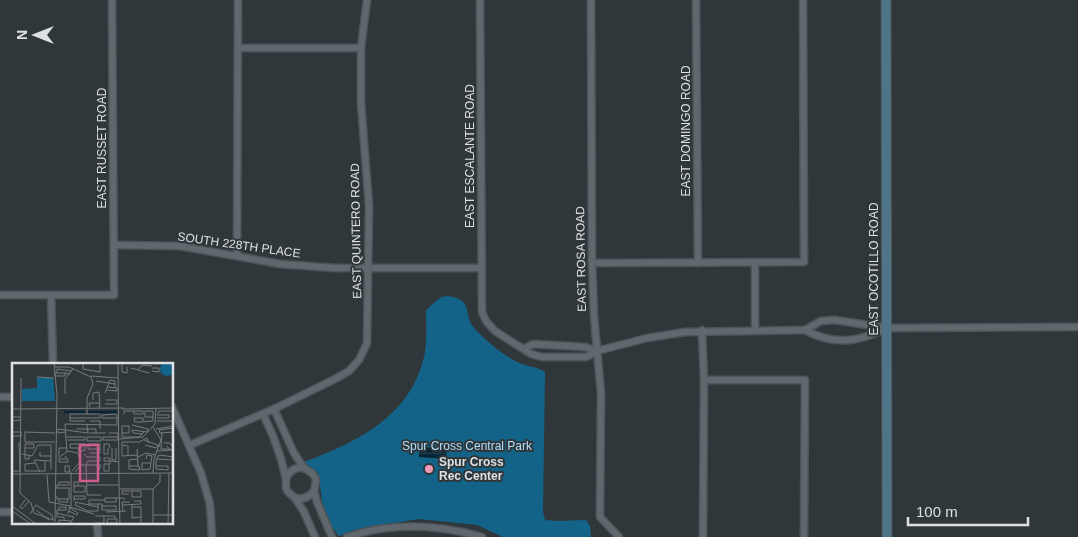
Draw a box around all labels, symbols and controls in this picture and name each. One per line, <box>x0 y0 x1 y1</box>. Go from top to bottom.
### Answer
north arrow <box>10 10 60 60</box>
text: N <box>14 30 30 40</box>
street label: EAST DOMINGO ROAD <box>679 65 693 197</box>
street label: EAST ESCALANTE ROAD <box>463 84 477 228</box>
street label: EAST RUSSET ROAD <box>95 87 109 208</box>
street label: EAST QUINTERO ROAD <box>348 163 364 299</box>
street label: EAST OCOTILLO ROAD <box>867 202 881 336</box>
street label: EAST ROSA ROAD <box>573 206 589 312</box>
street label: SOUTH 228TH PLACE <box>177 229 301 261</box>
inset map <box>12 363 174 524</box>
park label: Spur Cross Central Park <box>402 439 533 453</box>
place label: Spur Cross Rec Center <box>439 455 504 483</box>
marker: Spur Cross Rec Center <box>423 463 435 475</box>
scale bar <box>908 494 1028 526</box>
text: 100 m <box>916 503 958 520</box>

